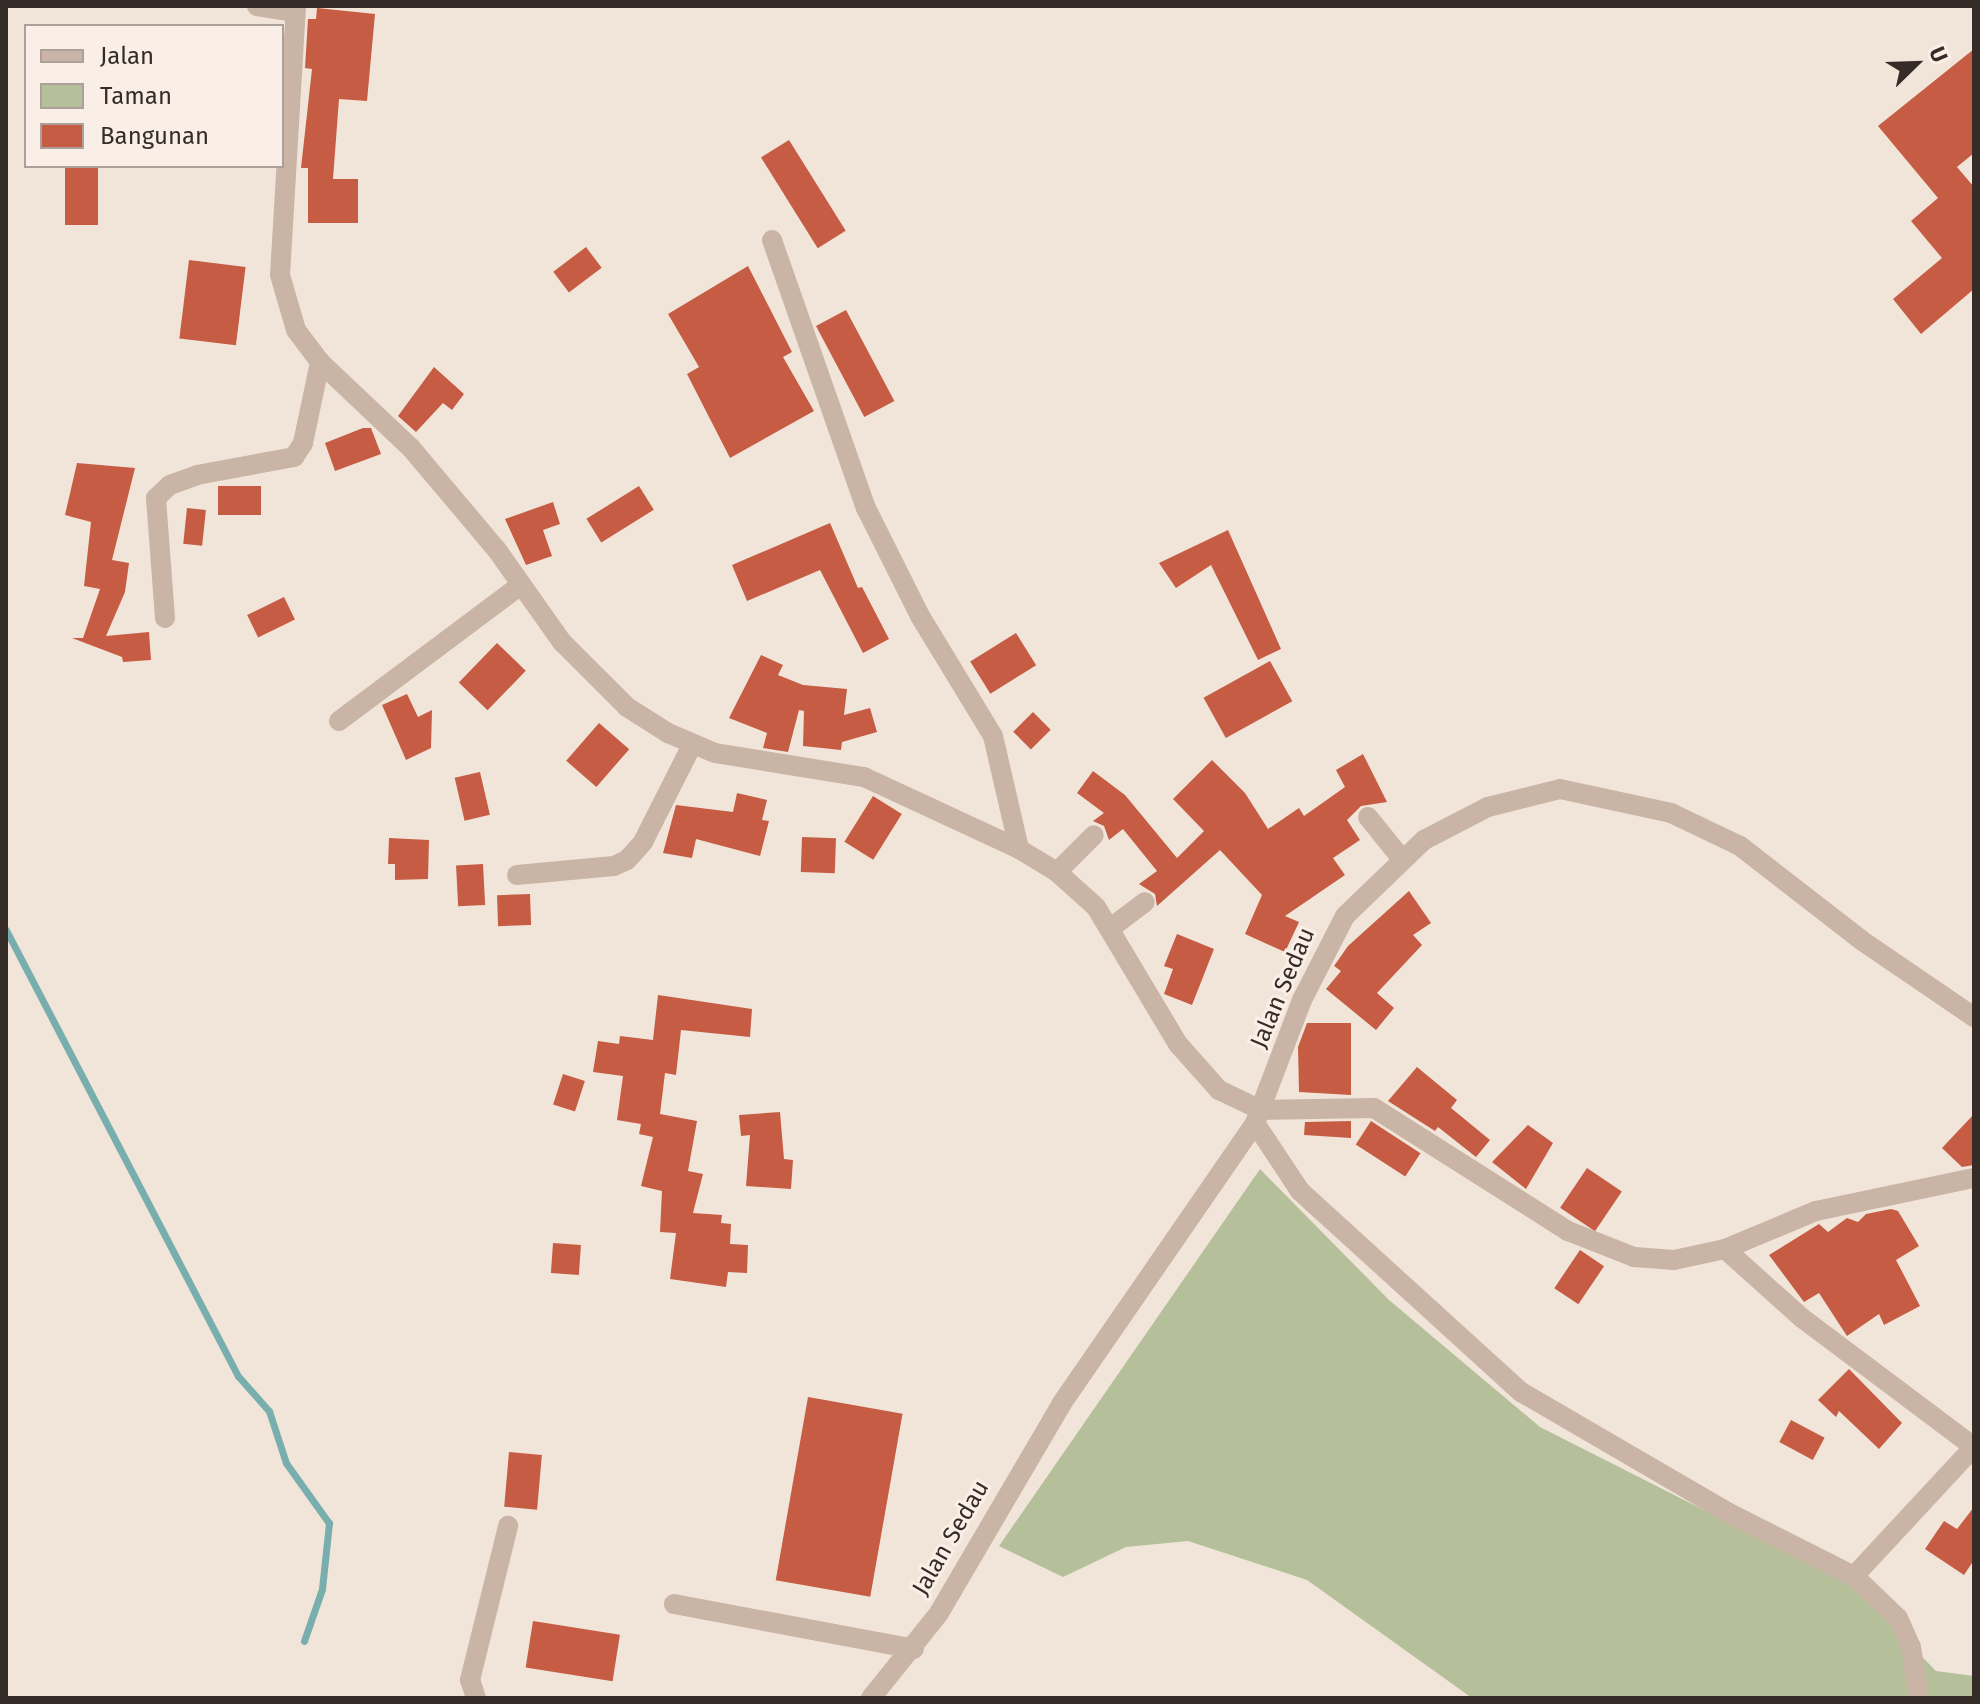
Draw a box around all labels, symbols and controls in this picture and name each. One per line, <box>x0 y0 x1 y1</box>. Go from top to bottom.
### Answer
legend <box>24 24 284 168</box>
north arrow <box>1876 24 1956 104</box>
text: Jalan <box>100 42 154 70</box>
text: U <box>1923 43 1954 66</box>
text: Taman <box>100 82 172 110</box>
text: Bangunan <box>100 122 209 150</box>
street label: Jalan Sedau <box>1245 923 1321 1053</box>
street label: Jalan Sedau <box>907 1475 995 1601</box>

